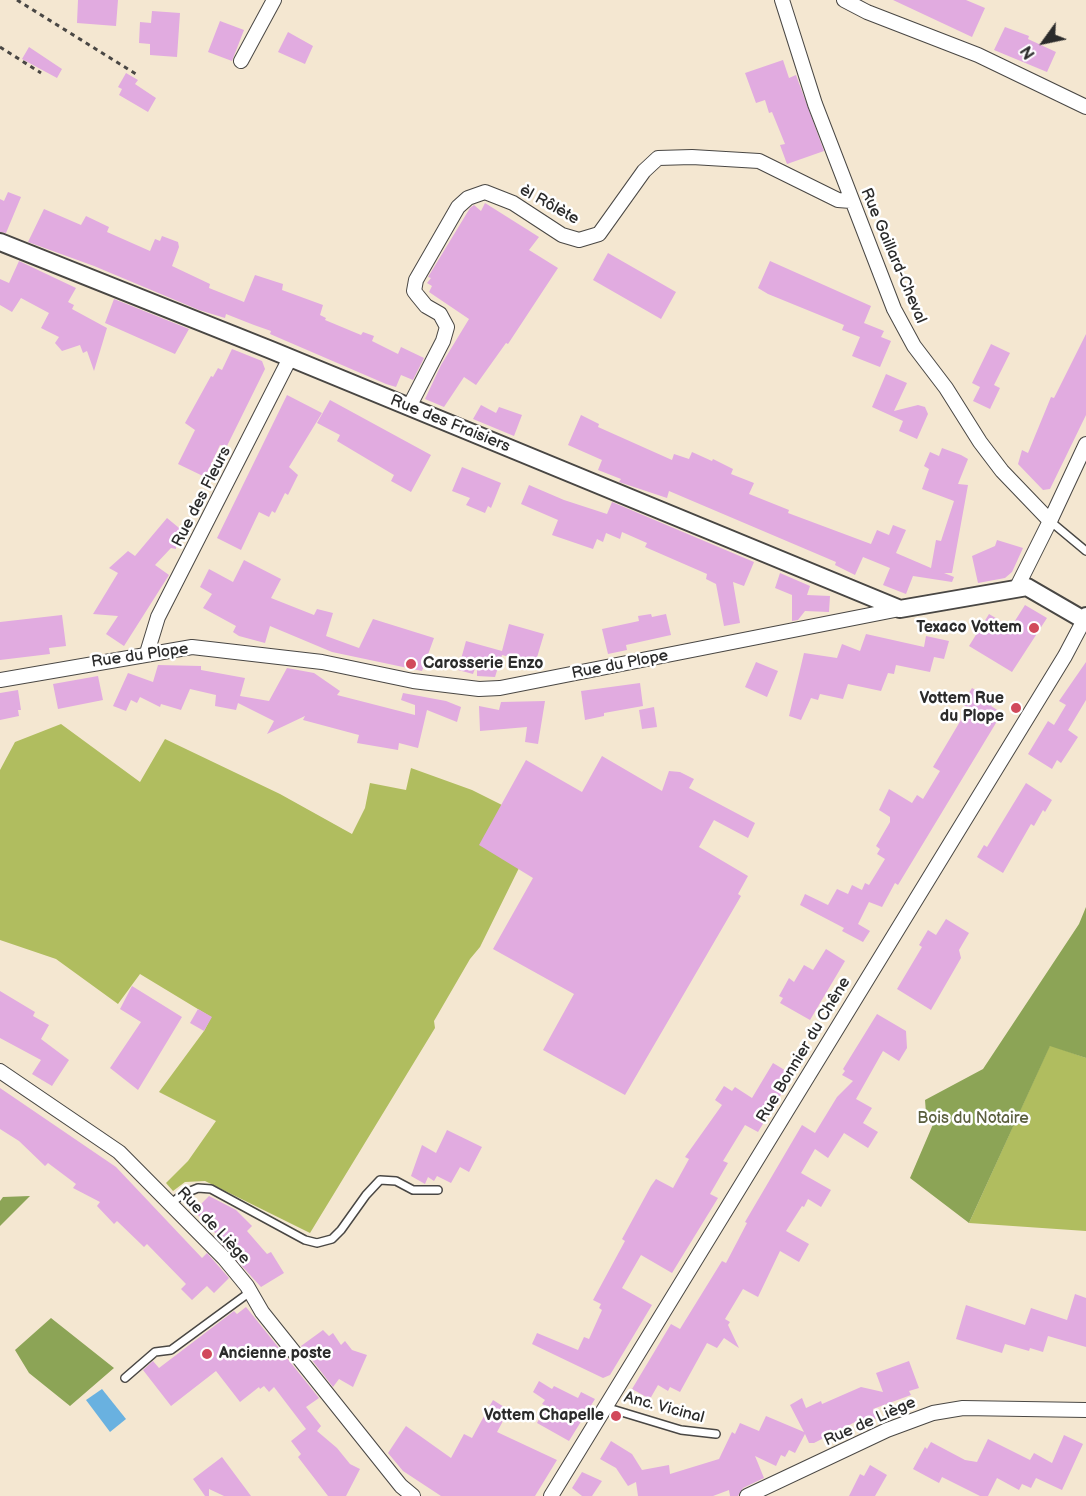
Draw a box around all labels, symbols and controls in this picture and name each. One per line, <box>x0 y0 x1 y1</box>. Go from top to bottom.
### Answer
north arrow <box>1014 12 1074 72</box>
text: N <box>1017 42 1040 62</box>
street label: èl Rôlète <box>516 181 582 229</box>
street label: Rue Gaillard-Cheval <box>856 185 930 327</box>
street label: Rue des Fraisiers <box>387 391 513 457</box>
street label: Rue des Fleurs <box>168 444 236 550</box>
place label: Texaco Vottem <box>916 618 1022 638</box>
marker: Texaco Vottem <box>1027 621 1041 635</box>
street label: Rue du Plope <box>90 640 190 672</box>
street label: Rue du Plope <box>570 646 670 684</box>
place label: Carosserie Enzo <box>423 654 543 674</box>
marker: Carosserie Enzo <box>404 657 418 671</box>
place label: Vottem Rue du Plope <box>920 689 1004 727</box>
marker: Vottem Rue du Plope <box>1009 701 1023 715</box>
street label: Rue Bonnier du Chêne <box>753 974 855 1126</box>
park label: Bois du Notaire <box>917 1109 1029 1129</box>
street label: Rue de Liège <box>172 1183 254 1269</box>
place label: Ancienne poste <box>219 1344 331 1364</box>
marker: Ancienne poste <box>200 1347 214 1361</box>
street label: Anc. Vicinal <box>622 1388 706 1428</box>
street label: Rue de Liège <box>821 1393 919 1451</box>
place label: Vottem Chapelle <box>484 1406 604 1426</box>
marker: Vottem Chapelle <box>609 1409 623 1423</box>

